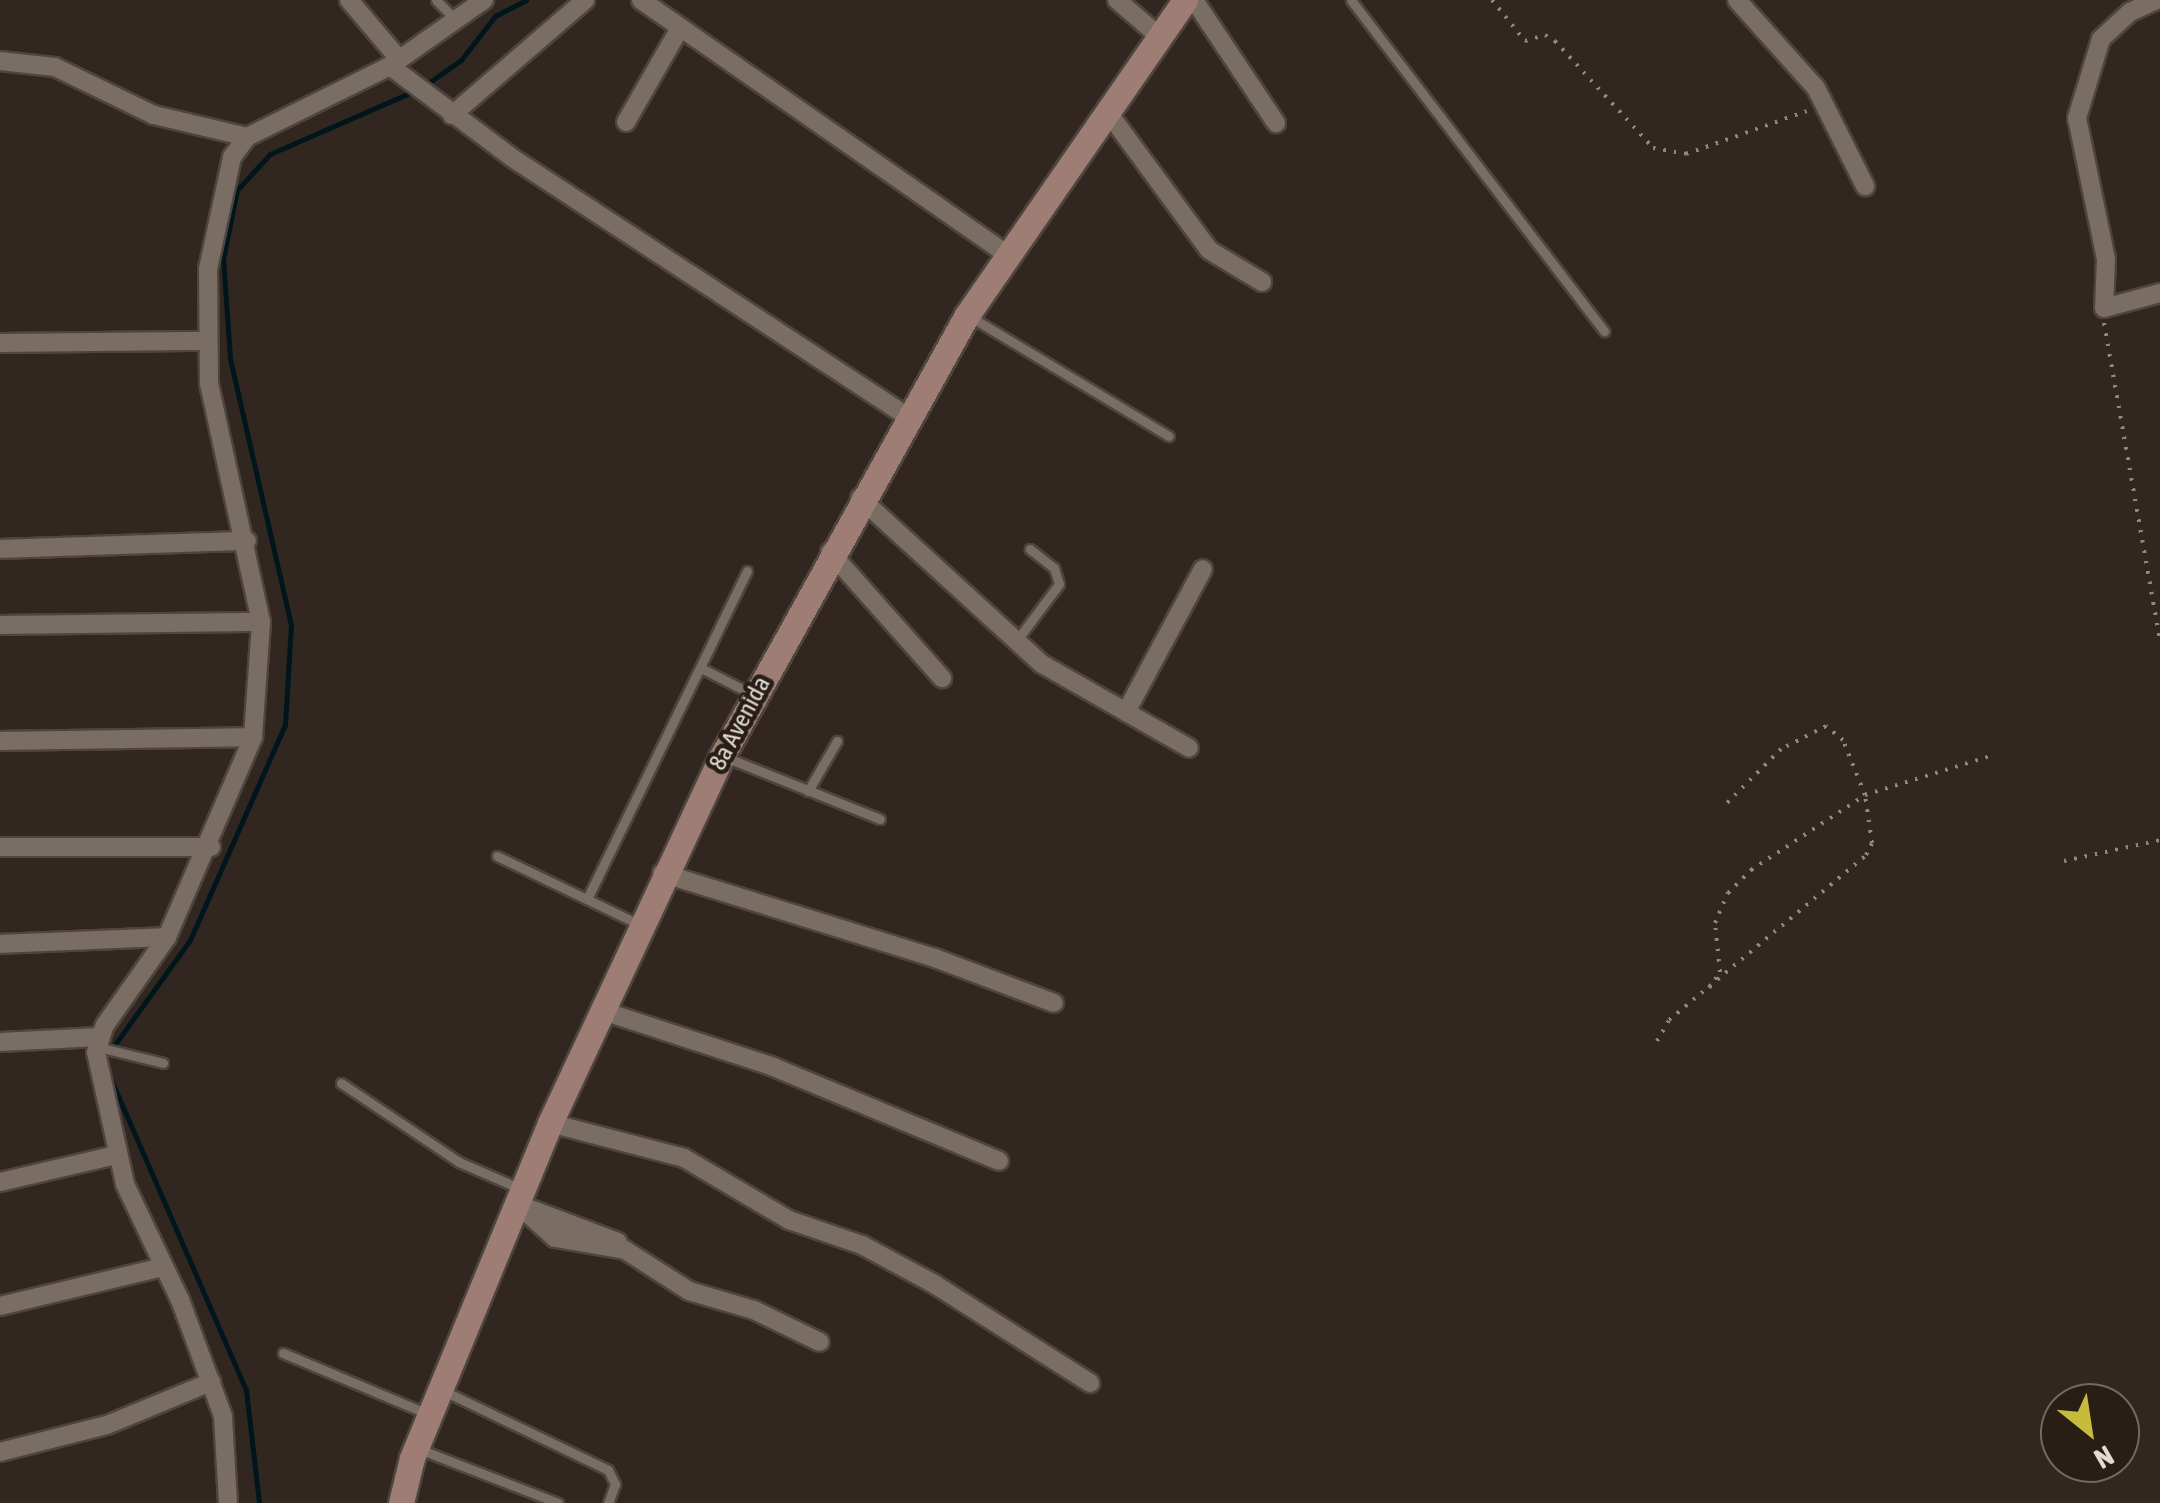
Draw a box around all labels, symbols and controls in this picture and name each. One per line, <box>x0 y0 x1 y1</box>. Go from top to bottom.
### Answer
street label: 8a Avenida <box>702 671 776 775</box>
north arrow <box>2040 1383 2140 1483</box>
text: N <box>2089 1439 2119 1475</box>

